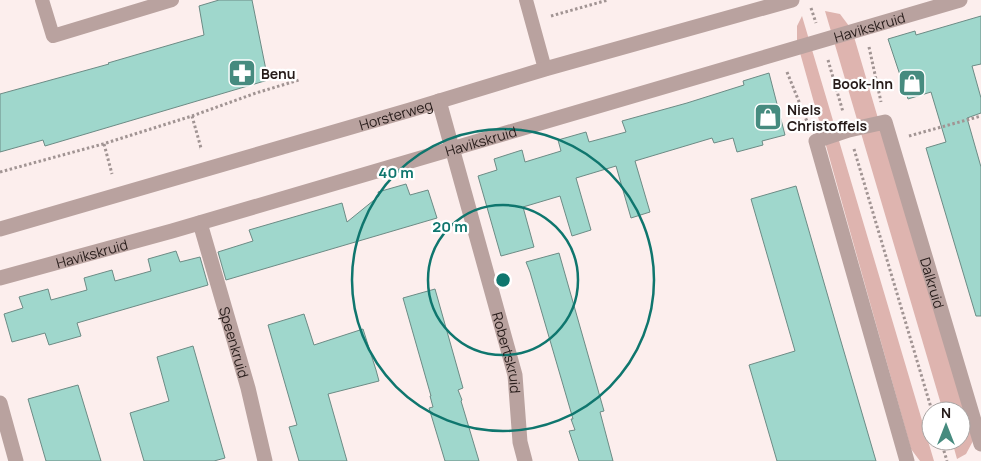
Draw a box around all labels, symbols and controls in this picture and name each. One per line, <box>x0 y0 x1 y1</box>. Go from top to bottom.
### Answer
street label: Havikskruid <box>831 7 907 46</box>
pharmacy icon: Benu <box>227 58 257 88</box>
place label: Benu <box>261 64 296 83</box>
shop icon: Book-Inn <box>897 68 927 98</box>
place label: Book-Inn <box>832 74 893 93</box>
street label: Horsterweg <box>357 94 435 134</box>
place label: Niels Christoffels <box>787 100 868 135</box>
shop icon: Niels Christoffels <box>753 102 783 132</box>
street label: Havikskruid <box>443 121 519 160</box>
text: 40 m <box>378 162 414 183</box>
text: 20 m <box>432 216 468 237</box>
street label: Havikskruid <box>54 234 130 272</box>
street label: Dalkruid <box>916 255 949 310</box>
centre of rings <box>494 271 512 289</box>
street label: Speenkruid <box>215 304 254 380</box>
street label: Robertskruid <box>488 310 526 394</box>
north arrow <box>921 401 971 451</box>
text: N <box>941 403 951 422</box>

